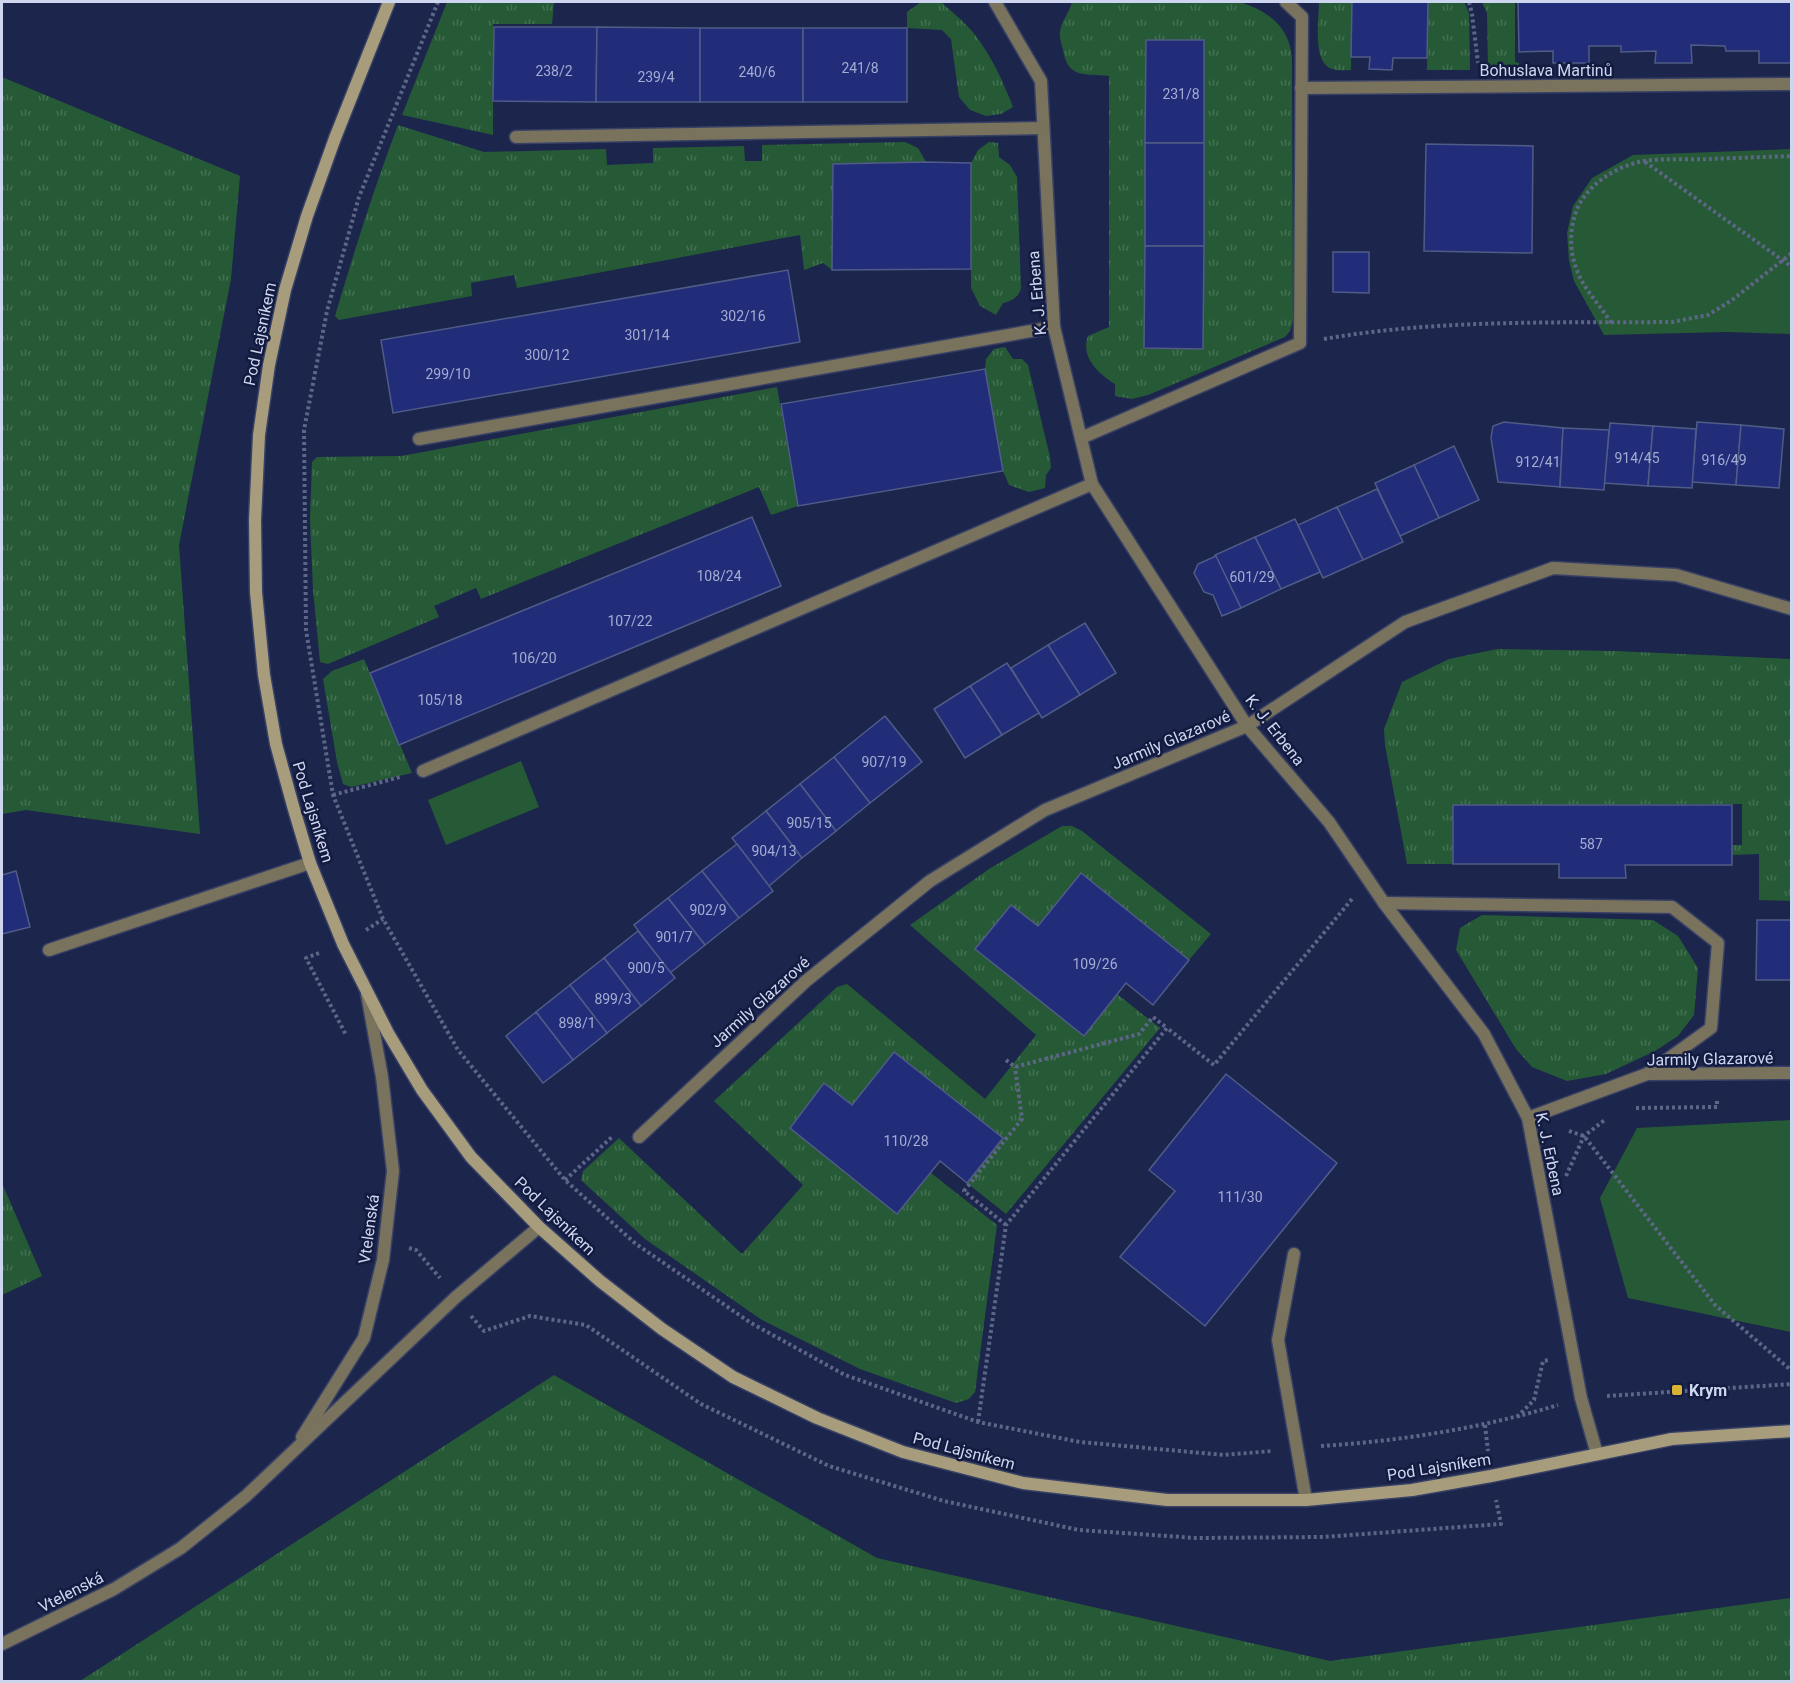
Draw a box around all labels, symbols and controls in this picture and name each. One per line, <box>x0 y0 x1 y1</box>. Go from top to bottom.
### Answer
house number: 241/8 <box>841 60 879 76</box>
street label: Bohuslava Martinů <box>1479 61 1613 80</box>
house number: 238/2 <box>535 63 573 79</box>
house number: 240/6 <box>738 64 776 80</box>
house number: 239/4 <box>637 69 675 85</box>
house number: 231/8 <box>1162 86 1200 102</box>
street label: K. J. Erbena <box>1024 250 1050 336</box>
street label: Pod Lajsníkem <box>240 281 280 387</box>
house number: 302/16 <box>720 308 766 324</box>
house number: 301/14 <box>624 327 670 343</box>
house number: 300/12 <box>524 347 570 363</box>
house number: 299/10 <box>425 366 471 382</box>
house number: 914/45 <box>1614 450 1660 466</box>
house number: 916/49 <box>1701 452 1747 468</box>
house number: 912/41 <box>1515 454 1561 470</box>
house number: 108/24 <box>696 568 742 584</box>
house number: 601/29 <box>1229 569 1275 585</box>
house number: 107/22 <box>607 613 653 629</box>
house number: 106/20 <box>511 650 557 666</box>
street label: K. J. Erbena <box>1241 691 1309 769</box>
house number: 105/18 <box>417 692 463 708</box>
street label: Jarmily Glazarové <box>1109 706 1233 774</box>
house number: 907/19 <box>861 754 907 770</box>
street label: Pod Lajsníkem <box>289 759 337 865</box>
house number: 905/15 <box>786 815 832 831</box>
house number: 587 <box>1579 836 1603 852</box>
house number: 904/13 <box>751 843 797 859</box>
house number: 902/9 <box>689 902 727 918</box>
house number: 901/7 <box>655 929 693 945</box>
street label: Jarmily Glazarové <box>707 953 813 1051</box>
house number: 109/26 <box>1072 956 1118 972</box>
house number: 900/5 <box>627 960 665 976</box>
house number: 899/3 <box>594 991 632 1007</box>
house number: 898/1 <box>558 1015 596 1031</box>
street label: Jarmily Glazarové <box>1646 1048 1774 1070</box>
street label: K. J. Erbena <box>1532 1111 1568 1197</box>
house number: 110/28 <box>883 1133 929 1149</box>
street label: Pod Lajsníkem <box>511 1173 599 1259</box>
house number: 111/30 <box>1217 1189 1263 1205</box>
street label: Vtelenská <box>355 1193 383 1265</box>
place label: Krym <box>1689 1381 1727 1400</box>
marker: Krym <box>1670 1383 1684 1397</box>
street label: Pod Lajsníkem <box>911 1428 1017 1474</box>
street label: Pod Lajsníkem <box>1386 1449 1492 1485</box>
street label: Vtelenská <box>35 1568 107 1616</box>

